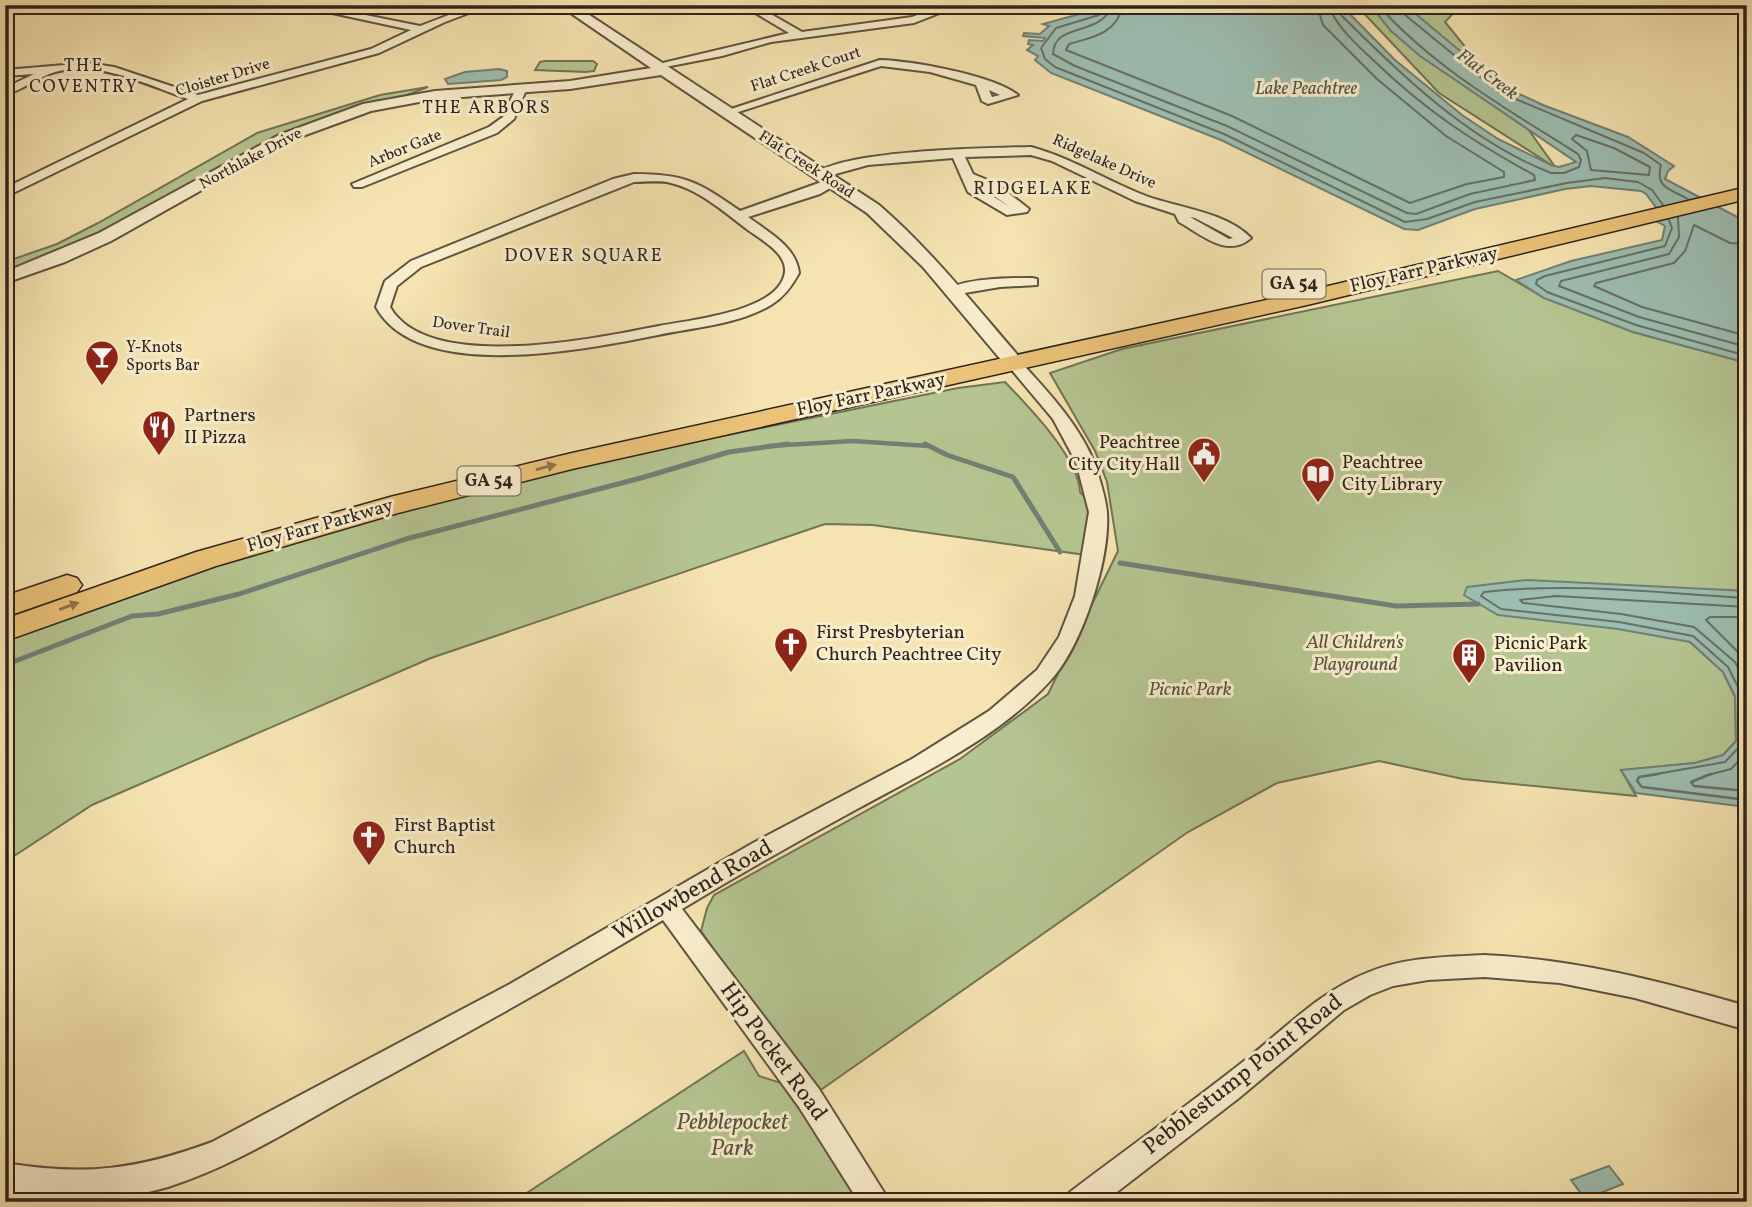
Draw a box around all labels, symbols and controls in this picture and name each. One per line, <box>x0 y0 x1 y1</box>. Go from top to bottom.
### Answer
street label: Flat Creek Court <box>748 42 864 98</box>
water label: Flat Creek <box>1451 44 1523 106</box>
street label: Cloister Drive <box>173 53 273 103</box>
district label: THE COVENTRY <box>29 54 139 100</box>
water label: Lake Peachtree <box>1255 77 1358 102</box>
district label: THE ARBORS <box>422 96 552 121</box>
street label: Northlake Drive <box>196 123 306 195</box>
street label: Arbor Gate <box>365 124 445 174</box>
street label: Flat Creek Road <box>754 126 858 204</box>
street label: Ridgelake Drive <box>1049 129 1159 195</box>
district label: RIDGELAKE <box>973 177 1093 202</box>
street label: Floy Farr Parkway <box>1347 240 1501 300</box>
district label: DOVER SQUARE <box>504 244 664 269</box>
road number: GA 54 <box>1262 270 1326 298</box>
street label: Dover Trail <box>431 312 512 344</box>
place label: Y-Knots Sports Bar <box>126 337 200 377</box>
bar icon: Y-Knots Sports Bar <box>83 338 121 387</box>
street label: Floy Farr Parkway <box>794 367 948 423</box>
place label: Partners II Pizza <box>184 403 256 451</box>
restaurant icon: Partners II Pizza <box>140 408 178 457</box>
place label: Peachtree City City Hall <box>1068 430 1180 478</box>
public building icon: Peachtree City City Hall <box>1185 435 1223 484</box>
place label: Peachtree City Library <box>1342 450 1443 498</box>
library icon: Peachtree City Library <box>1299 455 1337 504</box>
one-way arrow <box>535 461 557 472</box>
road number: GA 54 <box>458 466 520 495</box>
street label: Floy Farr Parkway <box>244 493 396 559</box>
one-way arrow <box>59 600 80 611</box>
place label: First Presbyterian Church Peachtree City <box>816 620 1002 668</box>
church icon: First Presbyterian Church Peachtree City <box>772 625 810 674</box>
park label: All Children's Playground <box>1305 630 1404 678</box>
place label: Picnic Park Pavilion <box>1494 631 1587 679</box>
building icon: Picnic Park Pavilion <box>1450 636 1488 685</box>
park label: Picnic Park <box>1149 677 1232 703</box>
place label: First Baptist Church <box>394 813 496 861</box>
church icon: First Baptist Church <box>350 818 388 867</box>
street label: Willowbend Road <box>607 832 779 950</box>
street label: Hip Pocket Road <box>712 976 834 1128</box>
street label: Pebblestump Point Road <box>1136 987 1350 1163</box>
park label: Pebblepocket Park <box>676 1107 788 1165</box>

